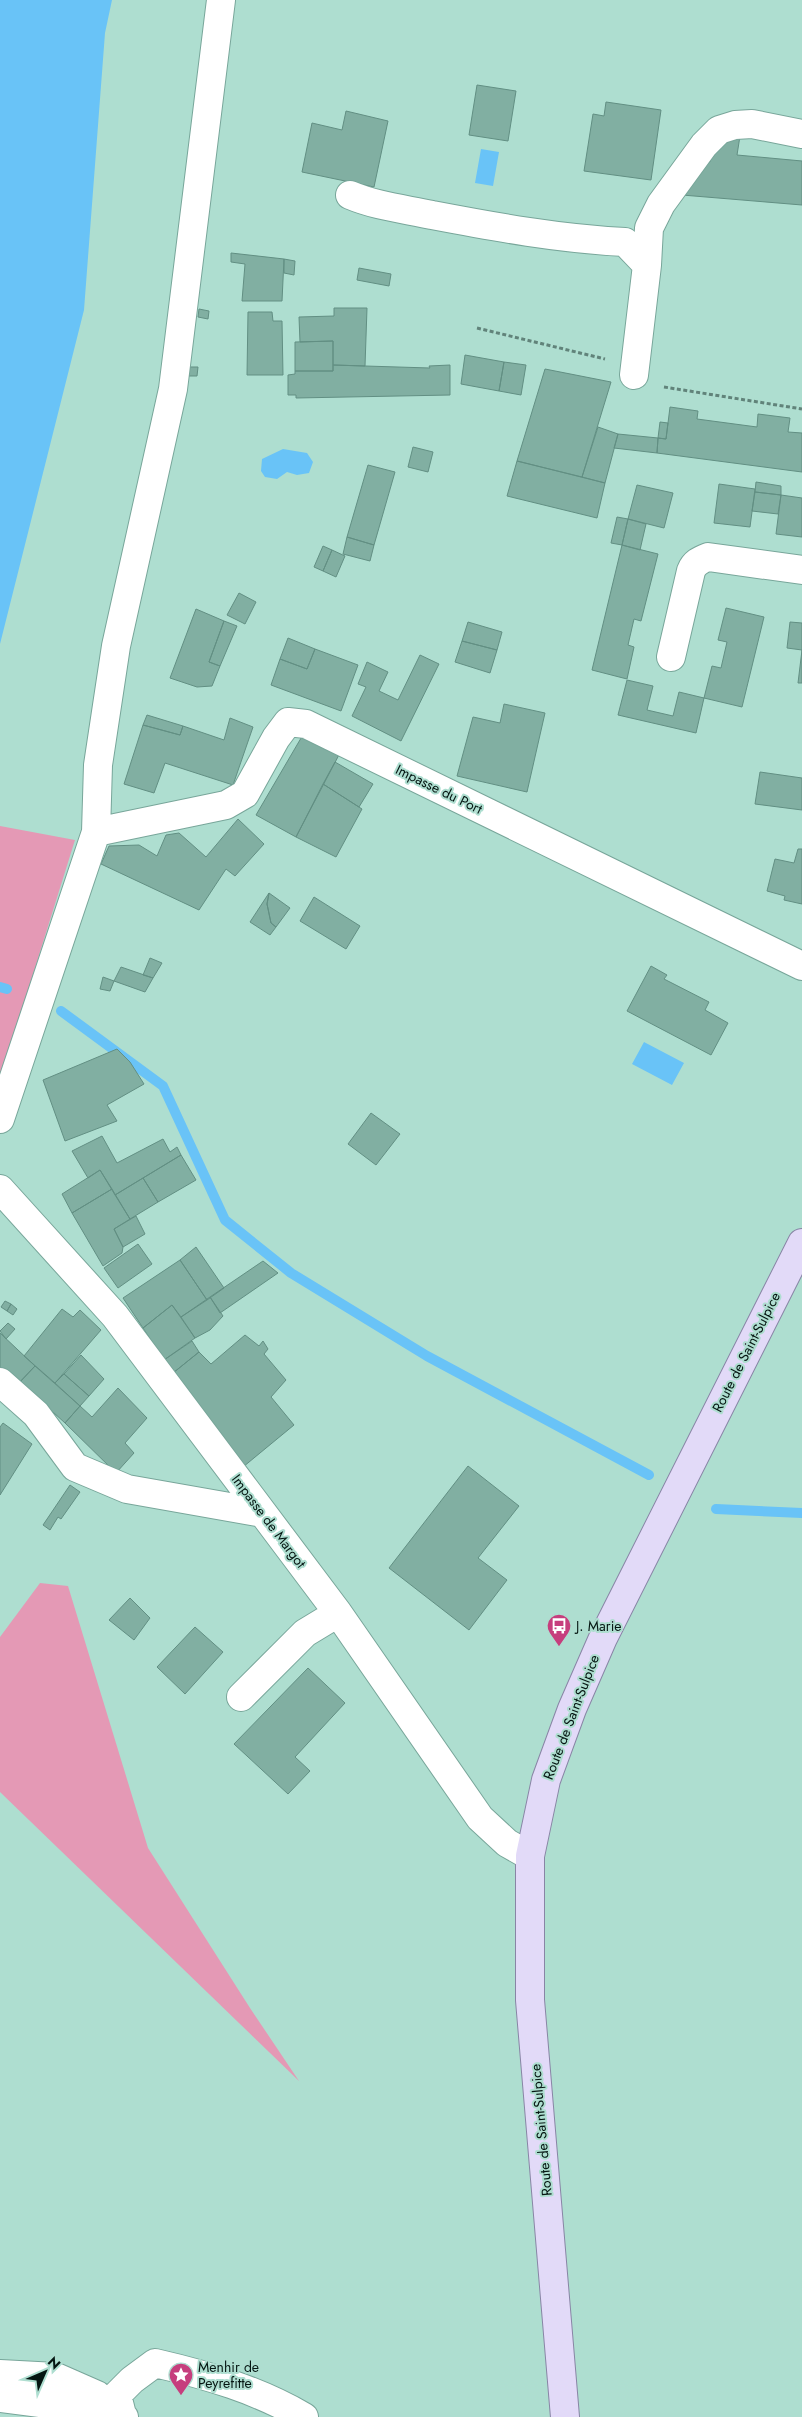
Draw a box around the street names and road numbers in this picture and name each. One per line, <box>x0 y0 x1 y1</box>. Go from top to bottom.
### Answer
street label: Impasse du Port <box>392 759 486 819</box>
street label: Route de Saint-Sulpice <box>707 1288 785 1416</box>
street label: Impasse de Margot <box>227 1470 311 1573</box>
street label: Route de Saint-Sulpice <box>538 1652 604 1782</box>
street label: Route de Saint-Sulpice <box>525 2063 557 2197</box>

